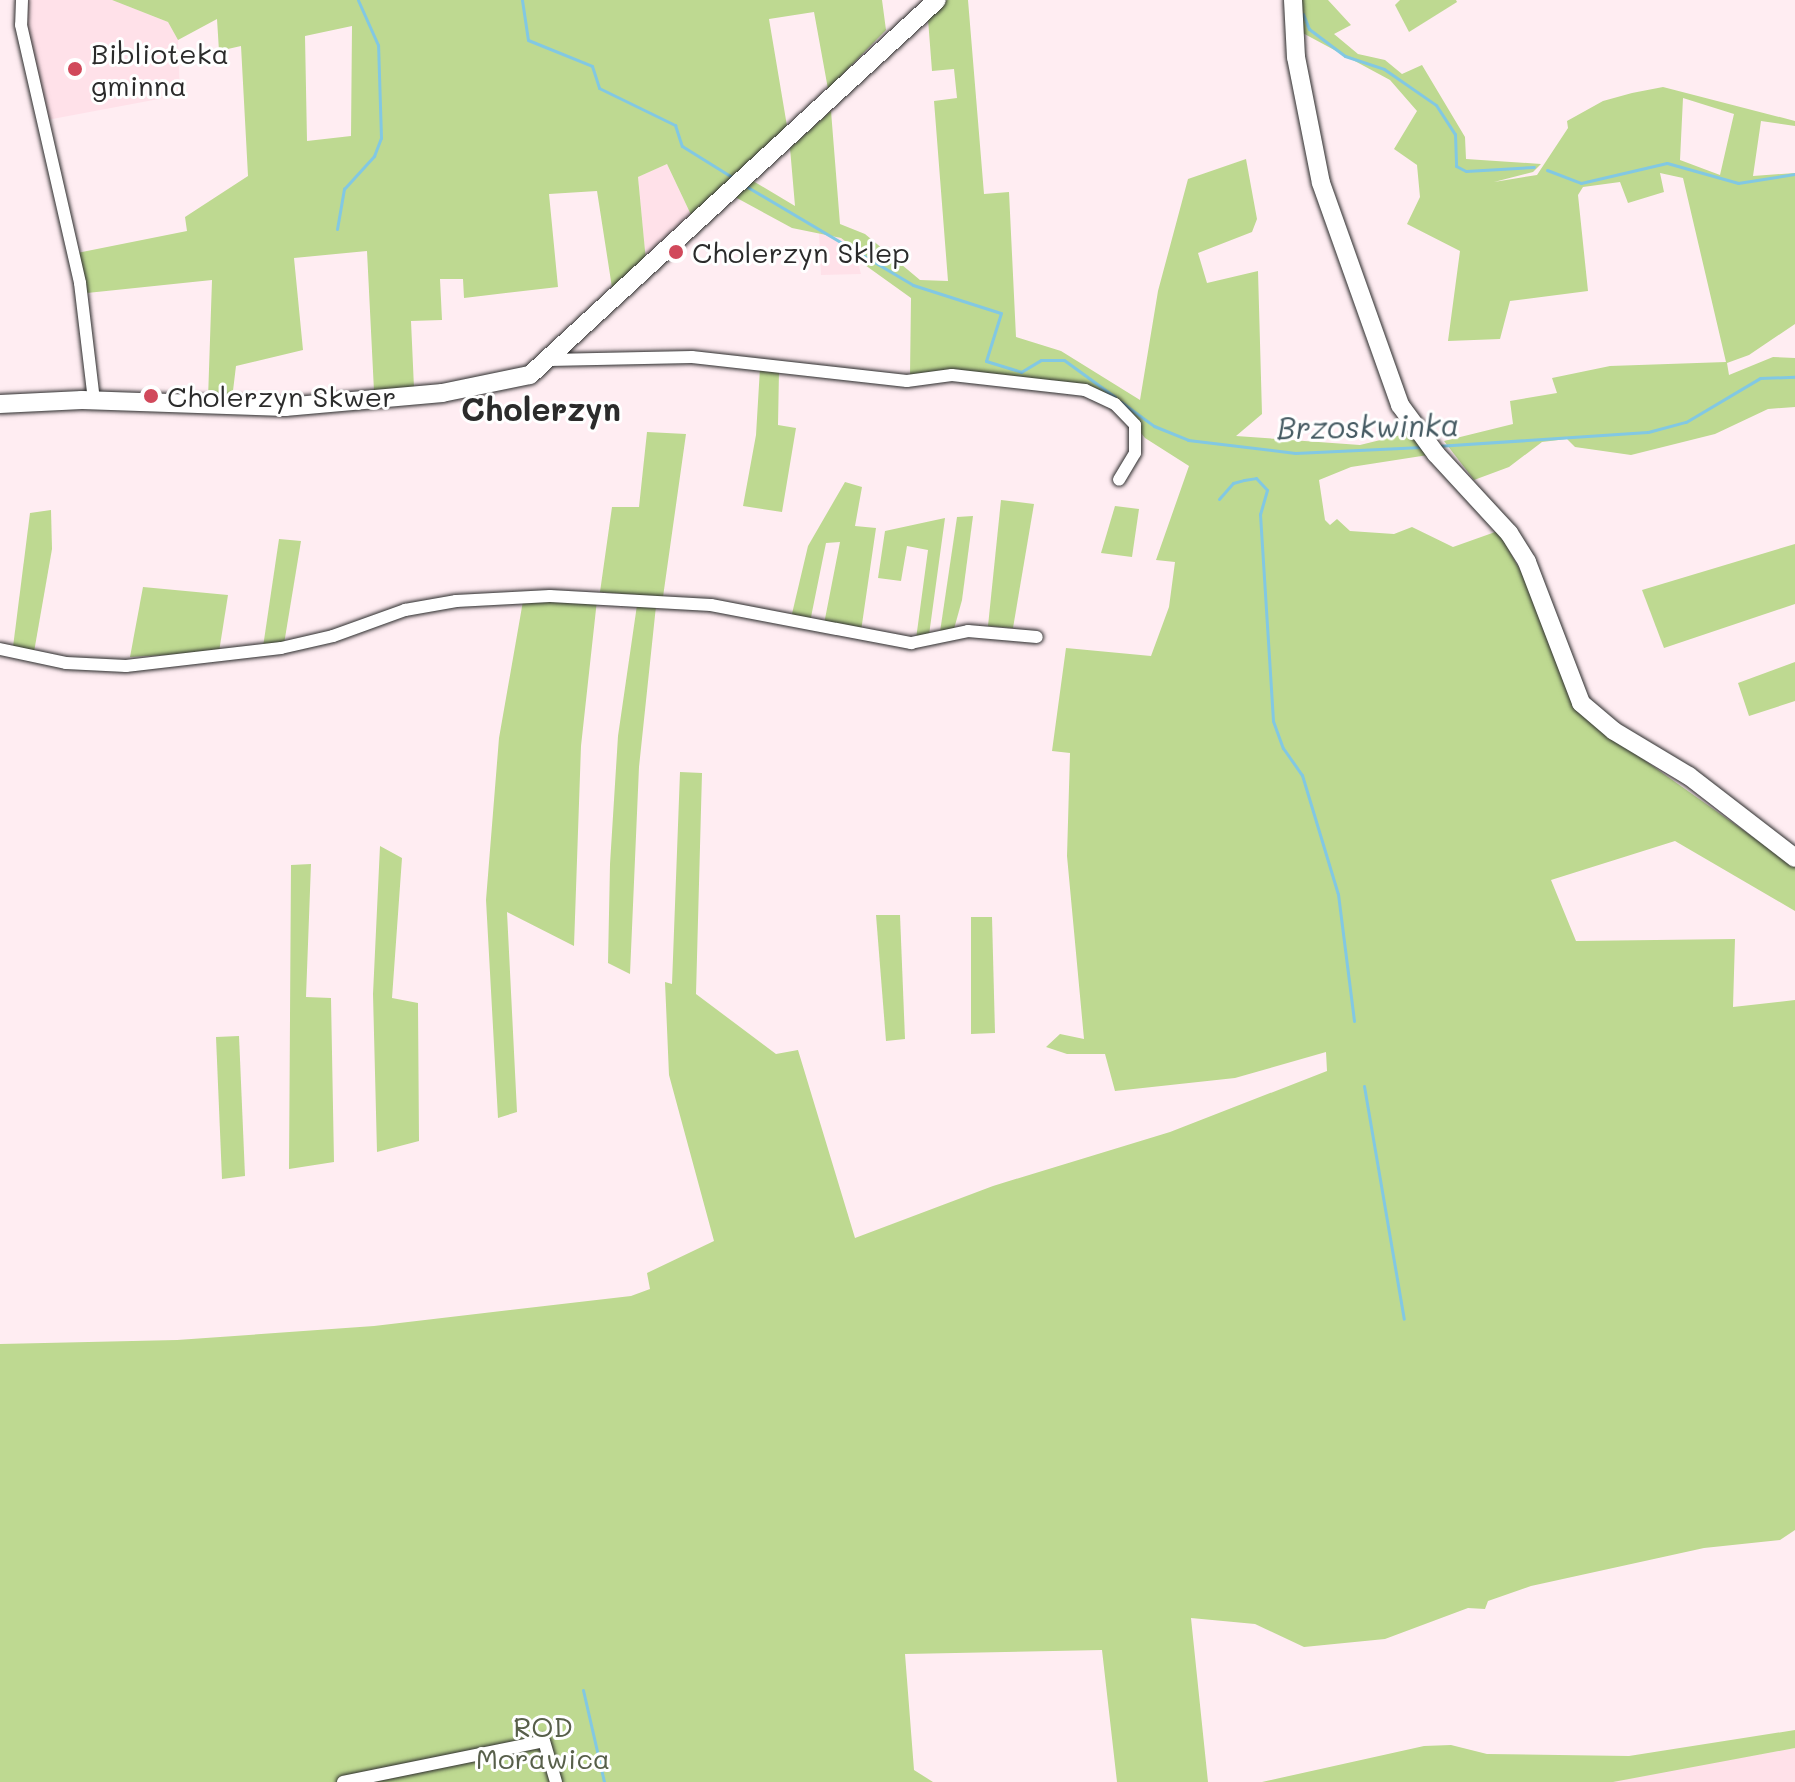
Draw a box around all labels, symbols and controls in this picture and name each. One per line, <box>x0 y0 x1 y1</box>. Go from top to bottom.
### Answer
place label: Biblioteka gminna <box>91 36 229 102</box>
marker: Biblioteka gminna <box>66 60 84 78</box>
place label: Cholerzyn Sklep <box>692 235 910 269</box>
marker: Cholerzyn Sklep <box>667 243 685 261</box>
place label: Cholerzyn Skwer <box>167 379 396 413</box>
marker: Cholerzyn Skwer <box>142 387 160 405</box>
district label: Cholerzyn <box>461 389 621 427</box>
water label: Brzoskwinka <box>1277 406 1459 446</box>
park label: ROD Morawica <box>476 1709 610 1775</box>

